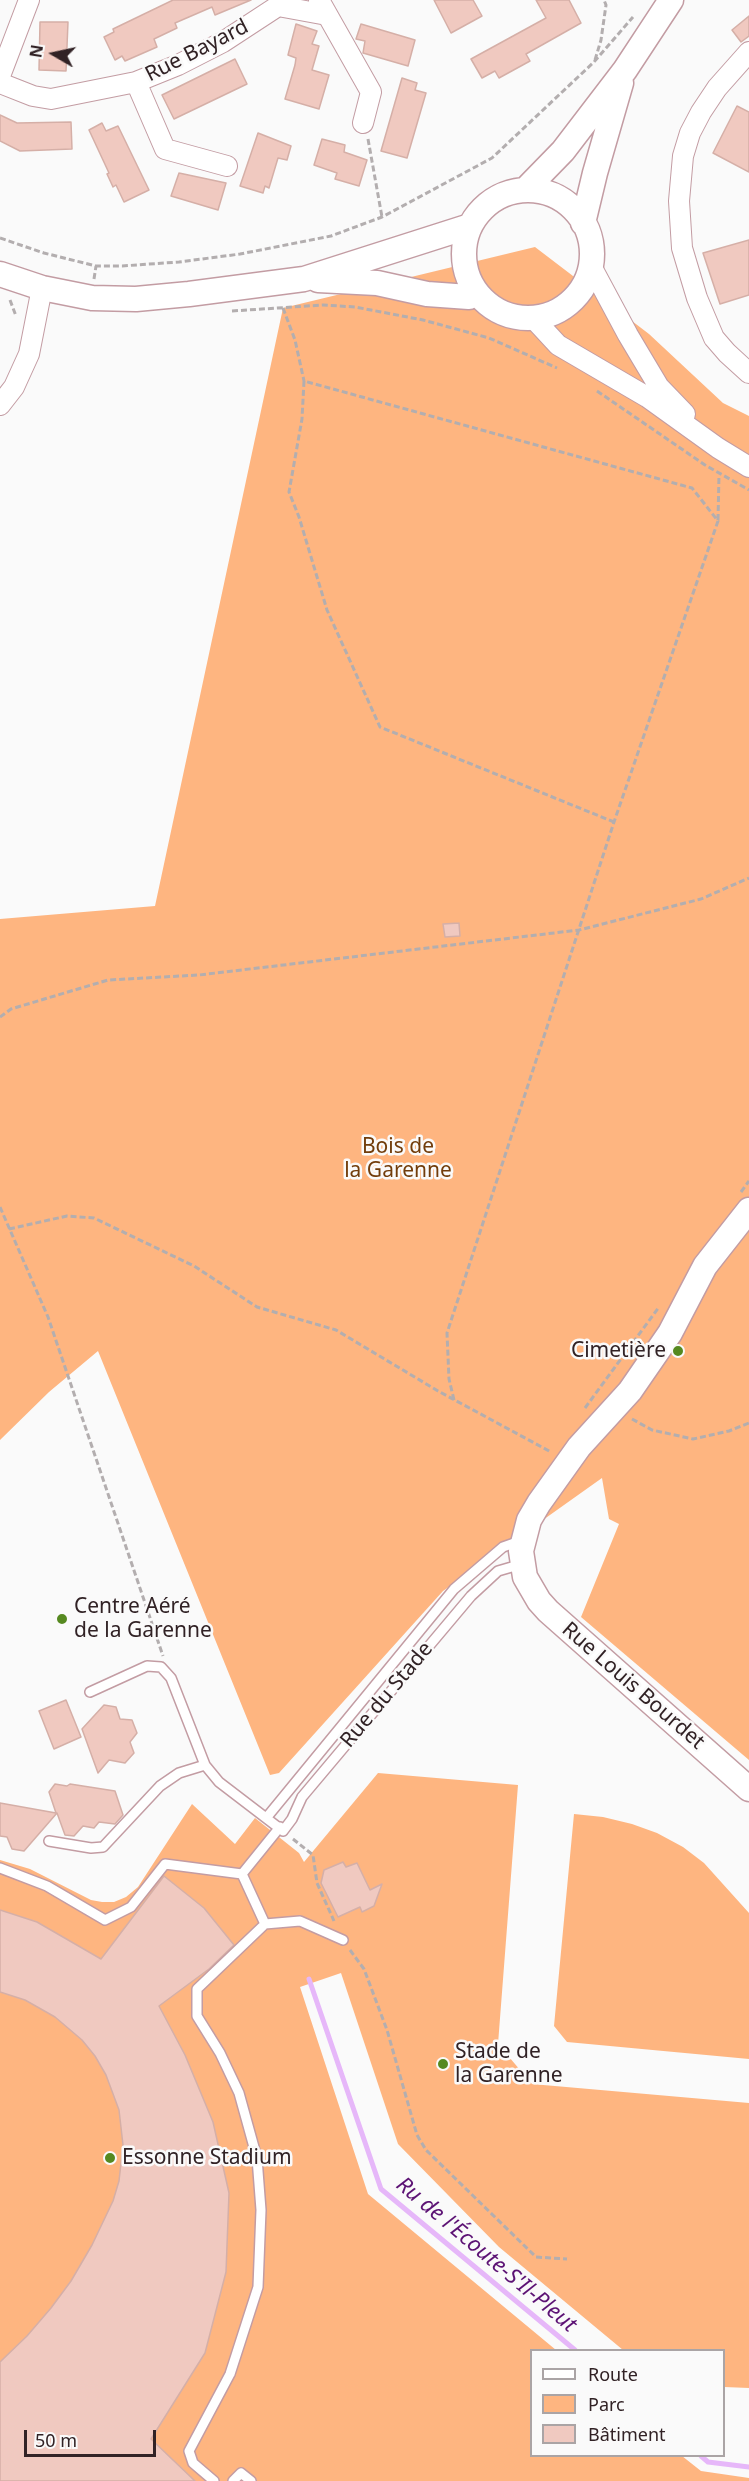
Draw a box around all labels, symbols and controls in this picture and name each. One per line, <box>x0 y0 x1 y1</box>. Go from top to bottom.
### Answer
street label: Rue Bayard <box>141 14 253 88</box>
north arrow <box>24 24 84 84</box>
text: N <box>24 43 48 59</box>
park label: Bois de la Garenne <box>344 1134 452 1184</box>
place label: Cimetière <box>571 1338 666 1364</box>
marker: Cimetière <box>671 1344 685 1358</box>
place label: Centre Aéré de la Garenne <box>74 1594 212 1644</box>
marker: Centre Aéré de la Garenne <box>55 1612 69 1626</box>
street label: Rue Louis Bourdet <box>556 1617 710 1755</box>
street label: Rue du Stade <box>335 1637 439 1753</box>
place label: Stade de la Garenne <box>455 2039 563 2089</box>
marker: Stade de la Garenne <box>436 2057 450 2071</box>
place label: Essonne Stadium <box>122 2145 292 2171</box>
marker: Essonne Stadium <box>103 2151 117 2165</box>
water label: Ru de l'Écoute-S'Il-Pleut <box>390 2172 582 2338</box>
legend <box>530 2349 725 2457</box>
text: Route <box>588 2362 638 2386</box>
text: Parc <box>588 2392 625 2416</box>
scale bar <box>27 2418 159 2456</box>
text: Bâtiment <box>588 2422 666 2446</box>
text: 50 m <box>35 2428 77 2452</box>

